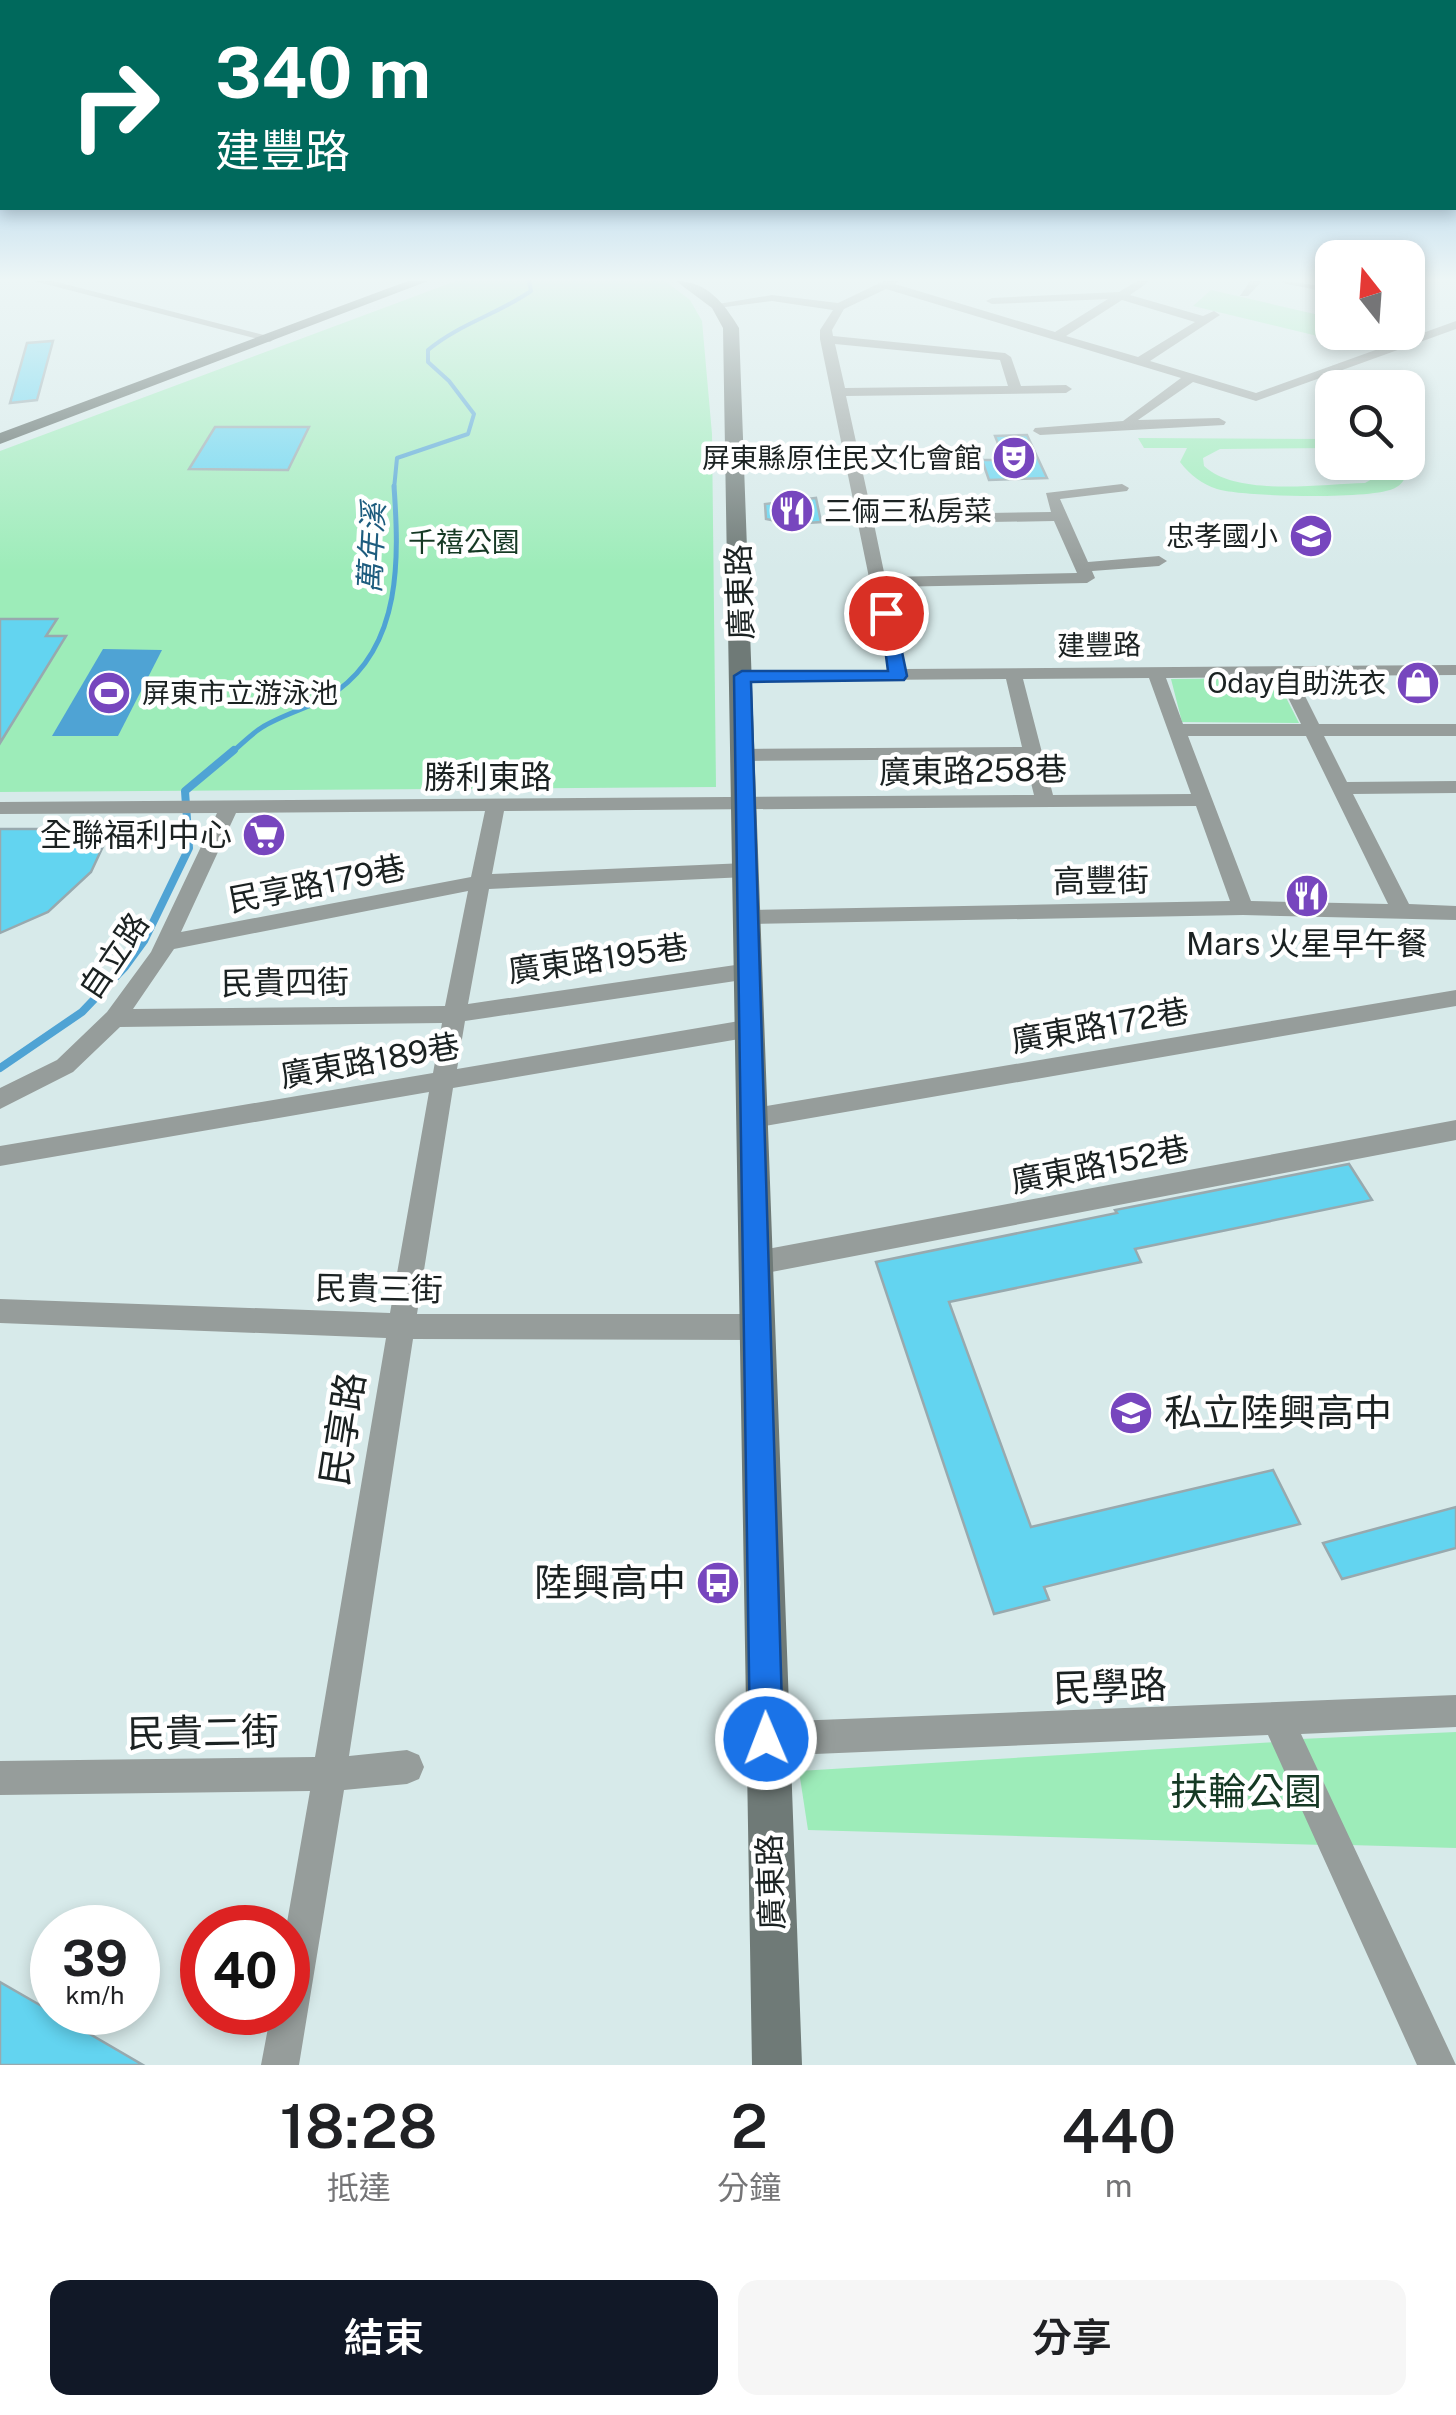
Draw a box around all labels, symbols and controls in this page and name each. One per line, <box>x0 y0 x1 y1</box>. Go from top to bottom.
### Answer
text: 340 m <box>215 31 431 114</box>
icon: right <box>50 40 180 170</box>
text: 建豐路 <box>215 124 350 177</box>
north arrow <box>1315 240 1425 350</box>
map controls <box>1315 240 1425 480</box>
button: search <box>1315 370 1425 480</box>
theatre icon: 屏東縣原住民文化會館 <box>991 435 1037 481</box>
place label: 屏東縣原住民文化會館 <box>702 441 982 474</box>
restaurant icon: 三倆三私房菜 <box>769 488 815 534</box>
place label: 三倆三私房菜 <box>824 494 992 527</box>
water label: 萬年溪 <box>351 498 392 594</box>
school or university icon: 忠孝國小 <box>1288 513 1334 559</box>
place label: 忠孝國小 <box>1166 519 1278 552</box>
park label: 千禧公園 <box>408 525 520 558</box>
street label: 廣東路 <box>719 543 760 641</box>
pin <box>844 571 929 656</box>
icon: arrive <box>859 586 914 641</box>
street label: 建豐路 <box>1057 627 1141 662</box>
shop icon: Oday自助洗衣 <box>1395 660 1441 706</box>
place label: Oday自助洗衣 <box>1207 666 1386 699</box>
sports icon: 屏東市立游泳池 <box>86 670 132 716</box>
place label: 屏東市立游泳池 <box>142 676 338 709</box>
street label: 廣東路258巷 <box>879 750 1067 791</box>
street label: 勝利東路 <box>424 758 552 795</box>
supermarket icon: 全聯福利中心 <box>241 812 287 858</box>
place label: 全聯福利中心 <box>40 816 232 853</box>
street label: 民享路179巷 <box>225 848 409 919</box>
street label: 高豐街 <box>1053 861 1149 900</box>
restaurant icon: Mars 火星早午餐 <box>1284 873 1330 919</box>
street label: 自立路 <box>71 906 156 1006</box>
place label: Mars 火星早午餐 <box>1186 925 1428 962</box>
street label: 廣東路195巷 <box>505 928 690 989</box>
street label: 民貴四街 <box>221 963 349 1002</box>
street label: 廣東路172巷 <box>1008 992 1192 1059</box>
street label: 廣東路189巷 <box>277 1027 463 1094</box>
street label: 廣東路152巷 <box>1008 1129 1192 1200</box>
street label: 民貴三街 <box>315 1269 443 1308</box>
street label: 民享路 <box>311 1369 374 1489</box>
school or university icon: 私立陸興高中 <box>1108 1390 1154 1436</box>
place label: 私立陸興高中 <box>1164 1390 1392 1435</box>
place label: 陸興高中 <box>534 1560 686 1605</box>
bus stop icon: 陸興高中 <box>695 1560 741 1606</box>
street label: 民學路 <box>1052 1662 1168 1711</box>
position arrow <box>714 1687 818 1791</box>
street label: 民貴二街 <box>127 1709 279 1756</box>
park label: 扶輪公園 <box>1170 1769 1322 1814</box>
street label: 廣東路 <box>750 1833 791 1931</box>
speed limit sign: 40 <box>180 1905 310 2035</box>
text: 39 <box>62 1928 128 1987</box>
text: km/h <box>66 1980 124 2010</box>
text: 18:28 <box>280 2091 437 2162</box>
text: 2 <box>731 2091 768 2162</box>
text: 440 <box>1061 2096 1176 2167</box>
text: m <box>1105 2167 1132 2204</box>
text: 抵達 <box>327 2169 391 2206</box>
text: 分鐘 <box>717 2169 781 2206</box>
button: 結束 <box>50 2280 718 2395</box>
button: 分享 <box>738 2280 1406 2395</box>

